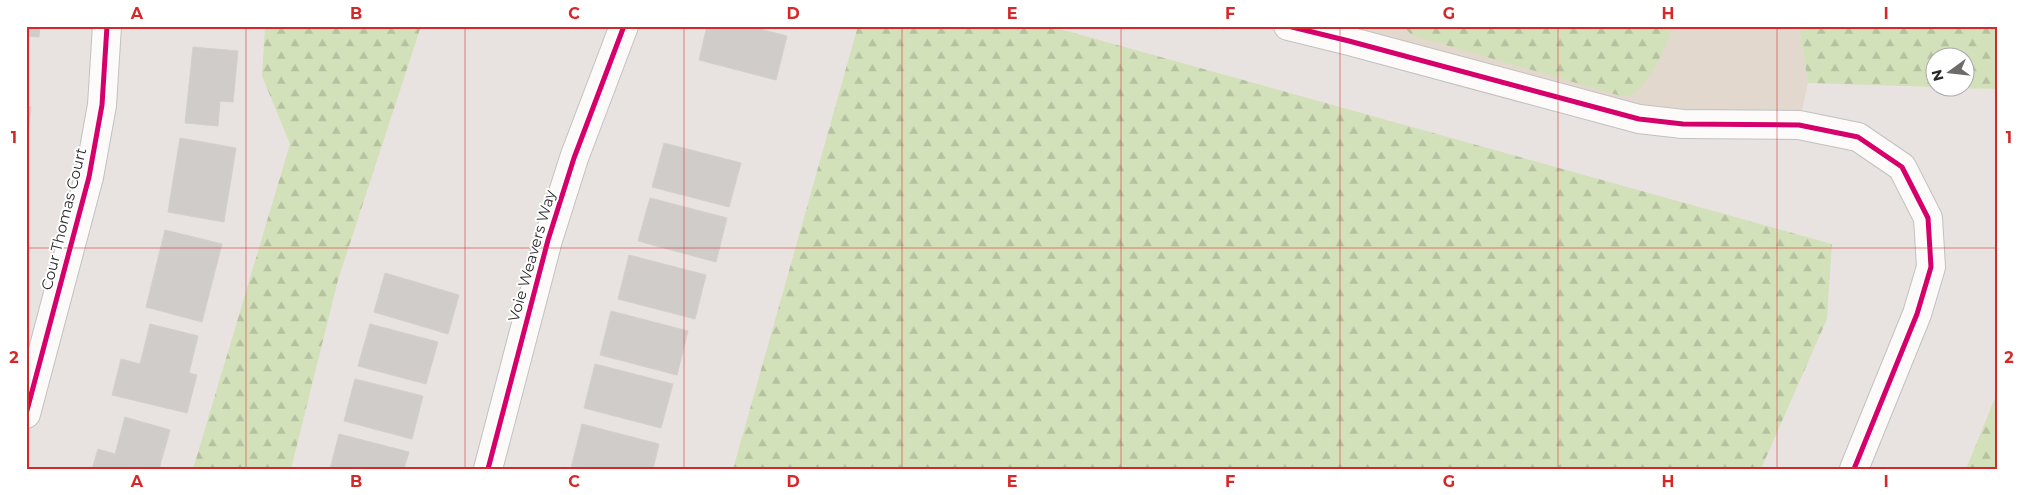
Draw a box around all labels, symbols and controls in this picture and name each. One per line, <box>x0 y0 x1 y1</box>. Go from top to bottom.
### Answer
text: A <box>130 4 144 23</box>
text: B <box>350 4 362 23</box>
text: C <box>568 4 580 23</box>
text: D <box>786 4 800 23</box>
text: E <box>1007 4 1017 23</box>
text: F <box>1225 4 1235 23</box>
text: G <box>1443 4 1455 23</box>
text: H <box>1662 4 1674 23</box>
text: I <box>1883 4 1889 23</box>
north arrow <box>1926 48 1976 98</box>
text: N <box>1927 68 1948 83</box>
text: 1 <box>11 128 17 147</box>
text: 1 <box>2006 128 2012 147</box>
street label: Cour Thomas Court <box>37 146 90 292</box>
street label: Voie Weavers Way <box>504 187 560 324</box>
text: 2 <box>9 348 19 367</box>
text: 2 <box>2004 348 2014 367</box>
text: A <box>130 472 144 491</box>
text: B <box>350 472 362 491</box>
text: C <box>568 472 580 491</box>
text: D <box>786 472 800 491</box>
text: E <box>1007 472 1017 491</box>
text: F <box>1225 472 1235 491</box>
text: G <box>1443 472 1455 491</box>
text: H <box>1662 472 1674 491</box>
text: I <box>1883 472 1889 491</box>

